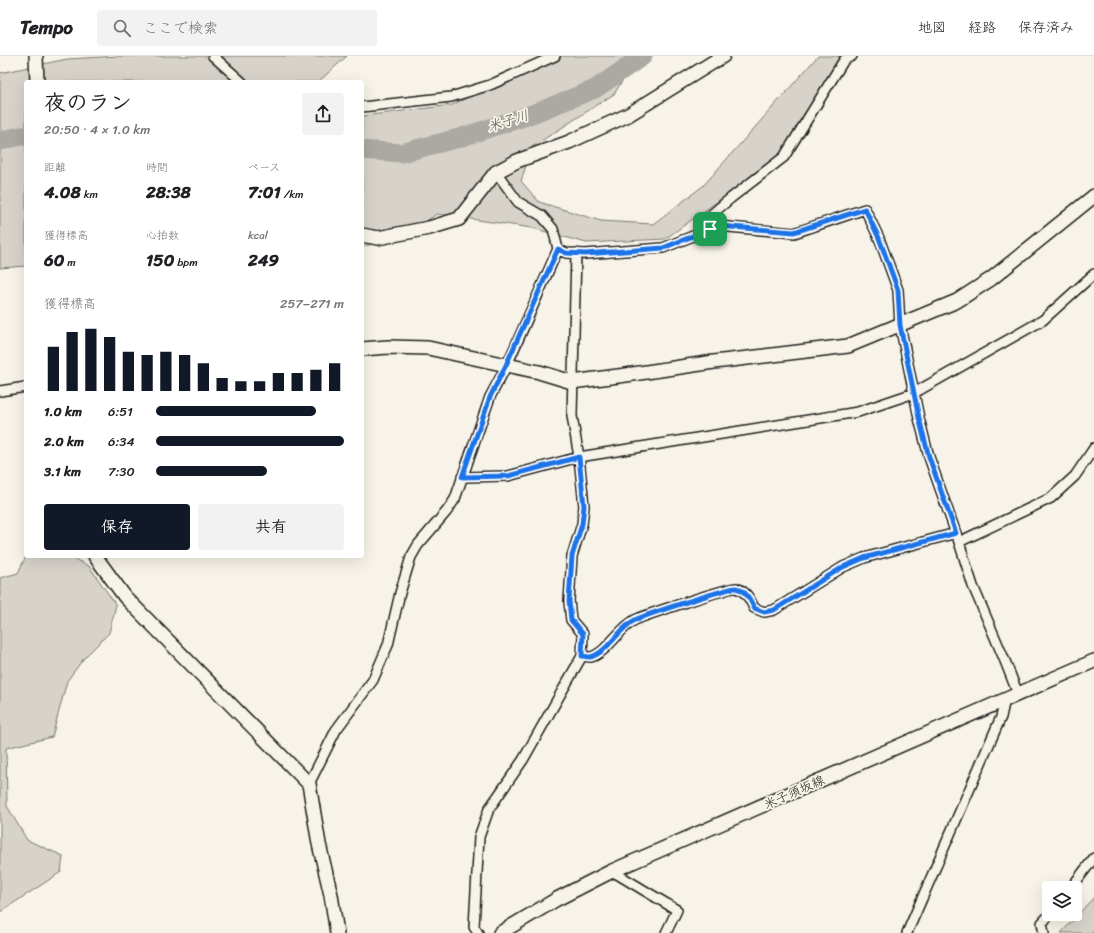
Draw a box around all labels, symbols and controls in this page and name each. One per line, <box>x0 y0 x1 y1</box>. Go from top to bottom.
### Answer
search box <box>97 10 377 46</box>
text: Tempo <box>20 11 73 44</box>
text: ここで検索 <box>143 15 218 41</box>
text: 地図 <box>918 15 946 40</box>
text: 経路 <box>968 15 996 40</box>
text: 保存済み <box>1018 15 1074 40</box>
icon: search <box>111 17 133 39</box>
text: 夜のラン <box>44 83 132 122</box>
button: share <box>302 93 344 135</box>
water label: 米子川 <box>484 103 532 139</box>
text: 20:50 · 4 × 1.0 km <box>44 118 150 141</box>
text: 距離 <box>44 158 66 177</box>
text: 時間 <box>146 158 168 177</box>
text: ペース <box>248 158 280 177</box>
text: 4.08 <box>44 177 81 207</box>
text: 28:38 <box>146 177 191 207</box>
text: 7:01 <box>248 177 281 207</box>
text: km <box>81 185 98 204</box>
text: /km <box>281 185 304 204</box>
pin <box>693 212 727 246</box>
icon: arrive <box>699 218 721 240</box>
text: 獲得標高 <box>44 226 88 245</box>
text: 心拍数 <box>146 226 179 245</box>
text: kcal <box>248 226 268 245</box>
text: 60 <box>44 245 64 275</box>
text: 150 <box>146 245 174 275</box>
text: 249 <box>248 245 279 275</box>
text: m <box>64 253 76 272</box>
text: bpm <box>174 253 198 272</box>
text: 獲得標高 <box>44 292 96 315</box>
text: 257–271 m <box>280 292 344 315</box>
text: 1.0 km <box>44 400 82 423</box>
text: 6:51 <box>108 400 133 423</box>
text: 2.0 km <box>44 430 84 453</box>
text: 6:34 <box>108 430 135 453</box>
text: 3.1 km <box>44 460 81 483</box>
text: 7:30 <box>108 460 135 483</box>
button: 保存 <box>44 504 190 550</box>
button: 共有 <box>198 504 344 550</box>
street label: 米子須坂線 <box>760 768 829 816</box>
map controls <box>1042 881 1082 921</box>
button: layers <box>1042 881 1082 921</box>

